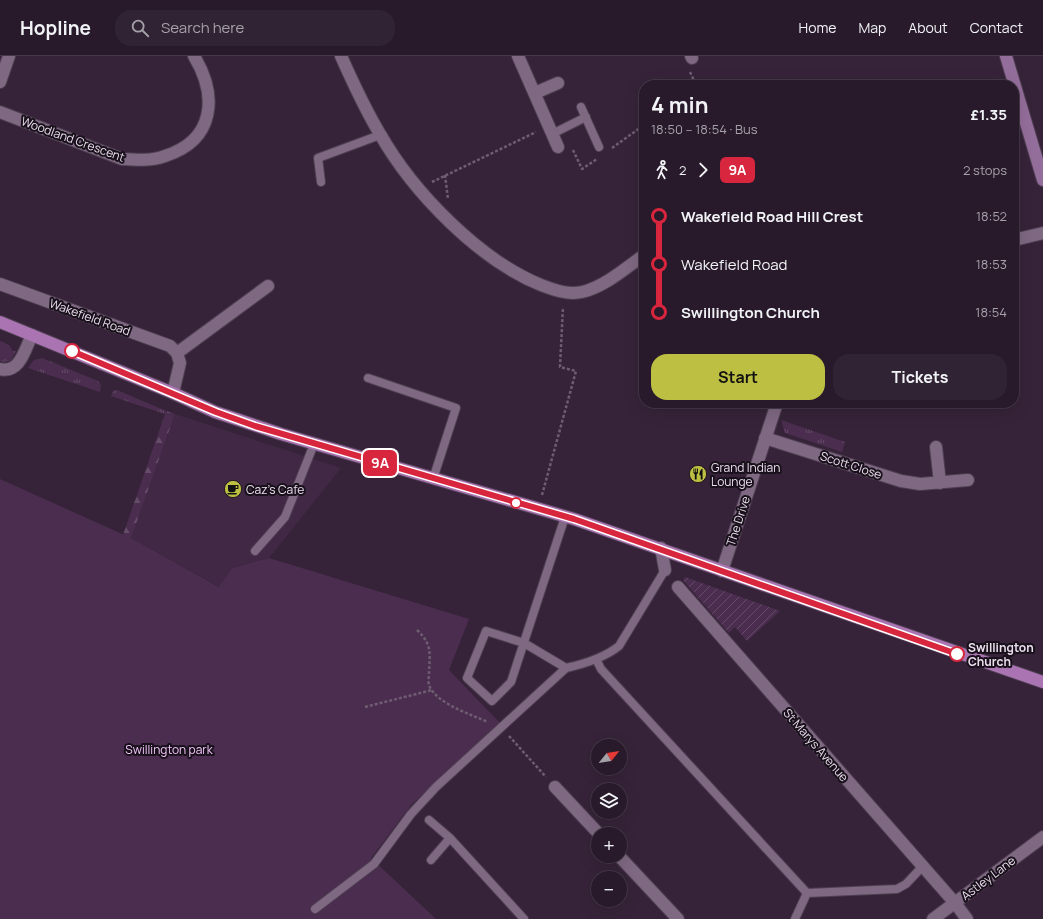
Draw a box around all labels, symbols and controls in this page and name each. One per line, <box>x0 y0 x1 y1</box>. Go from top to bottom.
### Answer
search box <box>115 10 395 46</box>
text: Hopline <box>20 15 91 41</box>
icon: search <box>129 17 151 39</box>
text: Search here <box>161 17 244 38</box>
text: Home <box>799 18 836 37</box>
text: Map <box>858 18 886 37</box>
text: About <box>908 18 948 37</box>
text: Contact <box>970 18 1023 37</box>
text: 4 min <box>651 90 709 120</box>
text: £1.35 <box>970 104 1007 125</box>
street label: Woodland Crescent <box>19 112 127 166</box>
text: 18:50 – 18:54 · Bus <box>651 120 758 138</box>
icon: walk <box>651 159 673 181</box>
icon: forward <box>692 159 714 181</box>
text: 9A <box>728 160 747 179</box>
text: 2 <box>679 161 686 179</box>
text: 2 stops <box>963 161 1007 179</box>
text: Wakefield Road Hill Crest <box>681 206 863 227</box>
text: 18:52 <box>976 207 1007 225</box>
text: Wakefield Road <box>681 254 788 275</box>
text: 18:53 <box>976 255 1007 273</box>
street label: Wakefield Road <box>47 294 133 340</box>
text: Swillington Church <box>681 302 820 323</box>
text: 18:54 <box>975 303 1007 321</box>
unlabelled marker <box>64 343 80 359</box>
button: Start <box>651 354 825 400</box>
button: Tickets <box>833 354 1007 400</box>
street label: Scott Close <box>818 447 884 483</box>
line badge: 9A <box>362 450 398 476</box>
text: 9A <box>371 453 389 472</box>
place label: Grand Indian Lounge <box>711 459 780 490</box>
restaurant icon: Grand Indian Lounge <box>688 464 708 484</box>
cafe icon: Caz's Cafe <box>223 479 243 499</box>
place label: Caz's Cafe <box>246 481 304 498</box>
street label: The Drive <box>722 494 754 548</box>
unlabelled marker <box>510 497 522 509</box>
place label: Swillington Church <box>968 639 1034 670</box>
marker: Swillington Church <box>949 646 965 662</box>
street label: St Marys Avenue <box>779 705 853 785</box>
north arrow <box>591 739 627 775</box>
map controls <box>591 739 627 907</box>
park label: Swillington park <box>125 741 214 758</box>
button: layers <box>591 783 627 819</box>
button: + <box>591 827 627 863</box>
street label: Astley Lane <box>957 852 1019 904</box>
button: − <box>591 871 627 907</box>

